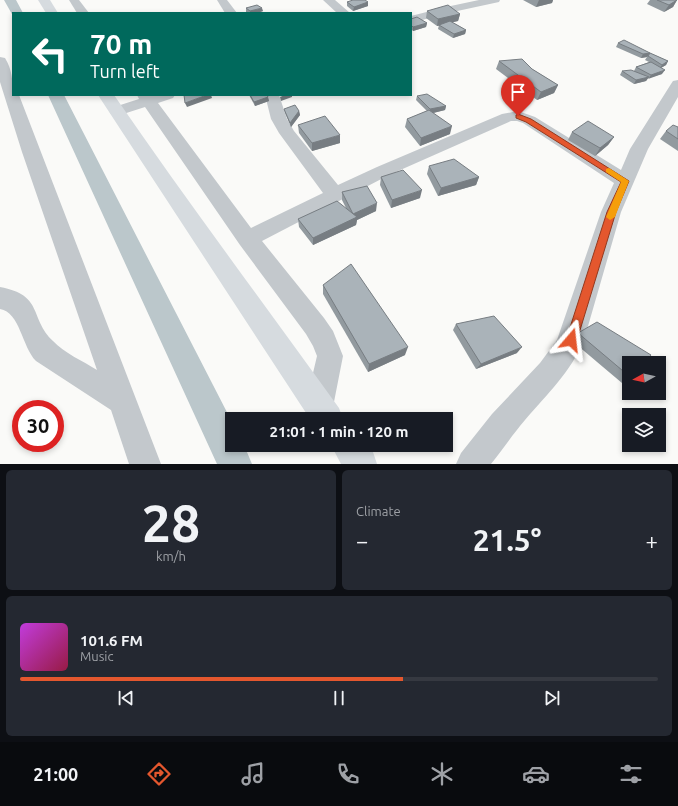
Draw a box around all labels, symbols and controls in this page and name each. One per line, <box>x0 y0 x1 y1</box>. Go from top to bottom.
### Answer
icon: left <box>24 28 76 80</box>
text: 70 m <box>90 28 152 59</box>
text: Turn left <box>90 61 160 81</box>
pin <box>501 75 535 116</box>
icon: arrive <box>507 81 529 103</box>
position arrow <box>550 319 592 361</box>
north arrow <box>622 356 666 400</box>
map controls <box>622 356 666 452</box>
speed limit sign: 30 <box>12 400 64 452</box>
button: layers <box>622 408 666 452</box>
text: 21:01 · 1 min · 120 m <box>270 423 408 440</box>
text: 28 <box>142 494 200 552</box>
text: Climate <box>356 504 401 518</box>
text: 21.5° <box>473 523 541 557</box>
text: − <box>356 528 368 553</box>
text: + <box>646 528 658 553</box>
text: km/h <box>156 549 186 563</box>
text: 101.6 FM <box>80 632 143 649</box>
text: Music <box>80 649 114 663</box>
icon: previous <box>115 687 137 709</box>
icon: pause <box>328 687 350 709</box>
icon: next <box>541 687 563 709</box>
icon: directions <box>145 760 173 788</box>
icon: music <box>239 760 267 788</box>
icon: phone <box>334 760 362 788</box>
icon: climate <box>428 760 456 788</box>
icon: car <box>522 760 550 788</box>
icon: filters <box>617 760 645 788</box>
text: 21:00 <box>33 764 78 784</box>

